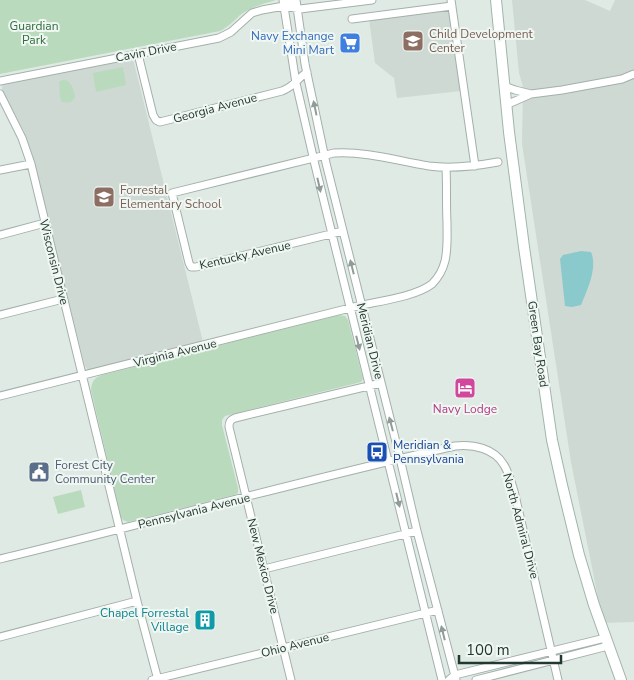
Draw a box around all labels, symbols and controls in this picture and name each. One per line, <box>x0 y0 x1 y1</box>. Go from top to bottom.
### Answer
park label: Guardian Park <box>10 18 58 48</box>
place label: Child Development Center <box>429 26 534 56</box>
place label: Navy Exchange Mini Mart <box>251 28 335 58</box>
school or university icon: Child Development Center <box>401 29 425 53</box>
supermarket icon: Navy Exchange Mini Mart <box>338 31 362 55</box>
street label: Cavin Drive <box>114 38 178 66</box>
street label: Georgia Avenue <box>171 89 259 127</box>
one-way arrow <box>311 101 319 116</box>
one-way arrow <box>315 178 323 193</box>
place label: Forrestal Elementary School <box>120 182 222 212</box>
school or university icon: Forrestal Elementary School <box>92 185 116 209</box>
street label: Wisconsin Drive <box>36 218 72 306</box>
street label: Kentucky Avenue <box>198 237 292 273</box>
one-way arrow <box>348 259 356 274</box>
street label: Green Bay Road <box>524 300 552 388</box>
street label: Meridian Drive <box>353 301 387 381</box>
street label: Virginia Avenue <box>131 335 218 371</box>
one-way arrow <box>354 335 362 350</box>
hotel icon: Navy Lodge <box>453 376 477 400</box>
place label: Navy Lodge <box>433 401 497 417</box>
one-way arrow <box>387 417 395 432</box>
place label: Meridian & Pennsylvania <box>393 437 464 467</box>
bus stop icon: Meridian & Pennsylvania <box>365 440 389 464</box>
place label: Forest City Community Center <box>55 457 156 487</box>
public building icon: Forest City Community Center <box>27 460 51 484</box>
street label: North Admiral Drive <box>499 471 543 581</box>
street label: Pennsylvania Avenue <box>136 489 252 533</box>
one-way arrow <box>394 493 402 508</box>
street label: New Mexico Drive <box>243 517 283 615</box>
place label: Chapel Forrestal Village <box>100 605 189 635</box>
building icon: Chapel Forrestal Village <box>193 608 217 632</box>
one-way arrow <box>439 625 447 640</box>
street label: Ohio Avenue <box>259 629 331 661</box>
scale bar <box>459 632 562 664</box>
text: 100 m <box>466 640 510 660</box>

